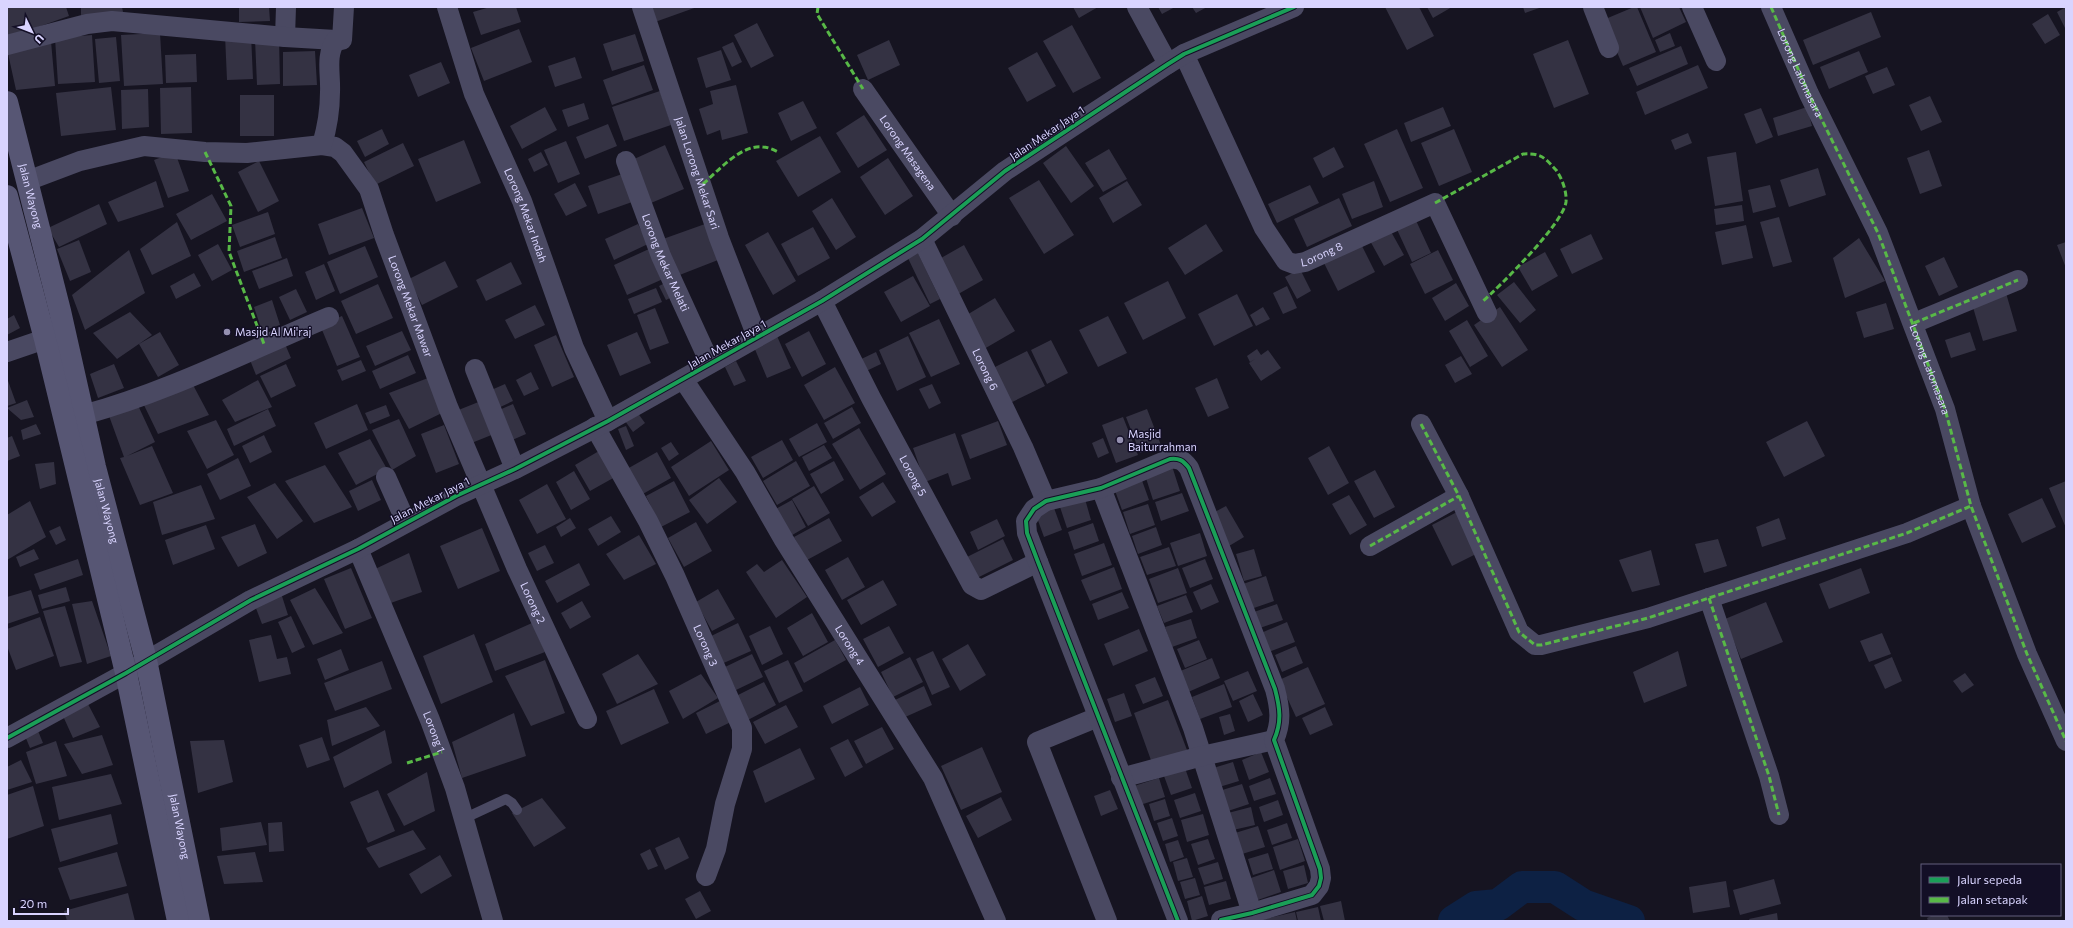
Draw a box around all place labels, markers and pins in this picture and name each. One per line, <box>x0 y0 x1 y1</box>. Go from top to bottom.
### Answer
place label: Masjid Al Mi'raj <box>235 325 311 338</box>
marker: Masjid Al Mi'raj <box>222 327 232 337</box>
place label: Masjid Baiturrahman <box>1128 427 1197 453</box>
marker: Masjid Baiturrahman <box>1115 435 1125 445</box>

